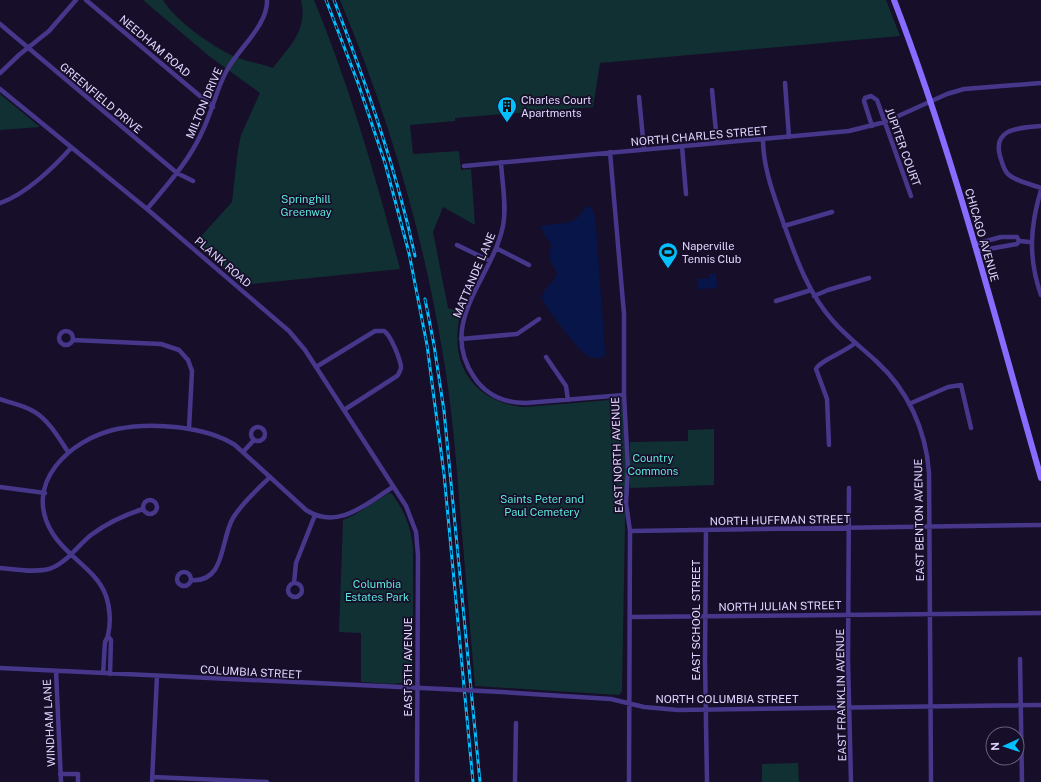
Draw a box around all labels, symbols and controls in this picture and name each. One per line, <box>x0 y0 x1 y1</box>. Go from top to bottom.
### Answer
street label: NEEDHAM ROAD <box>117 13 193 79</box>
street label: GREENFIELD DRIVE <box>58 60 145 136</box>
street label: MILTON DRIVE <box>184 65 224 140</box>
place label: Charles Court Apartments <box>521 94 591 119</box>
building icon: Charles Court Apartments <box>496 95 518 123</box>
street label: JUPITER COURT <box>883 106 923 188</box>
street label: NORTH CHARLES STREET <box>630 124 768 148</box>
street label: CHICAGO AVENUE <box>963 187 1001 283</box>
park label: Springhill Greenway <box>280 193 332 218</box>
street label: MATTANDE LANE <box>451 230 497 320</box>
street label: PLANK ROAD <box>193 234 254 290</box>
place label: Naperville Tennis Club <box>682 240 742 265</box>
sports icon: Naperville Tennis Club <box>657 241 679 269</box>
street label: EAST NORTH AVENUE <box>609 397 625 513</box>
park label: Country Commons <box>628 452 679 477</box>
street label: EAST BENTON AVENUE <box>912 458 926 581</box>
park label: Saints Peter and Paul Cemetery <box>500 493 584 518</box>
street label: NORTH HUFFMAN STREET <box>710 513 851 527</box>
street label: EAST SCHOOL STREET <box>690 559 702 680</box>
park label: Columbia Estates Park <box>345 578 409 603</box>
street label: NORTH JULIAN STREET <box>718 599 842 613</box>
street label: EAST 5TH AVENUE <box>402 617 414 717</box>
street label: EAST FRANKLIN AVENUE <box>834 629 848 761</box>
street label: COLUMBIA STREET <box>200 663 303 681</box>
street label: WINDHAM LANE <box>41 679 57 767</box>
street label: NORTH COLUMBIA STREET <box>655 693 799 705</box>
north arrow <box>985 726 1025 766</box>
text: N <box>989 742 1001 751</box>

